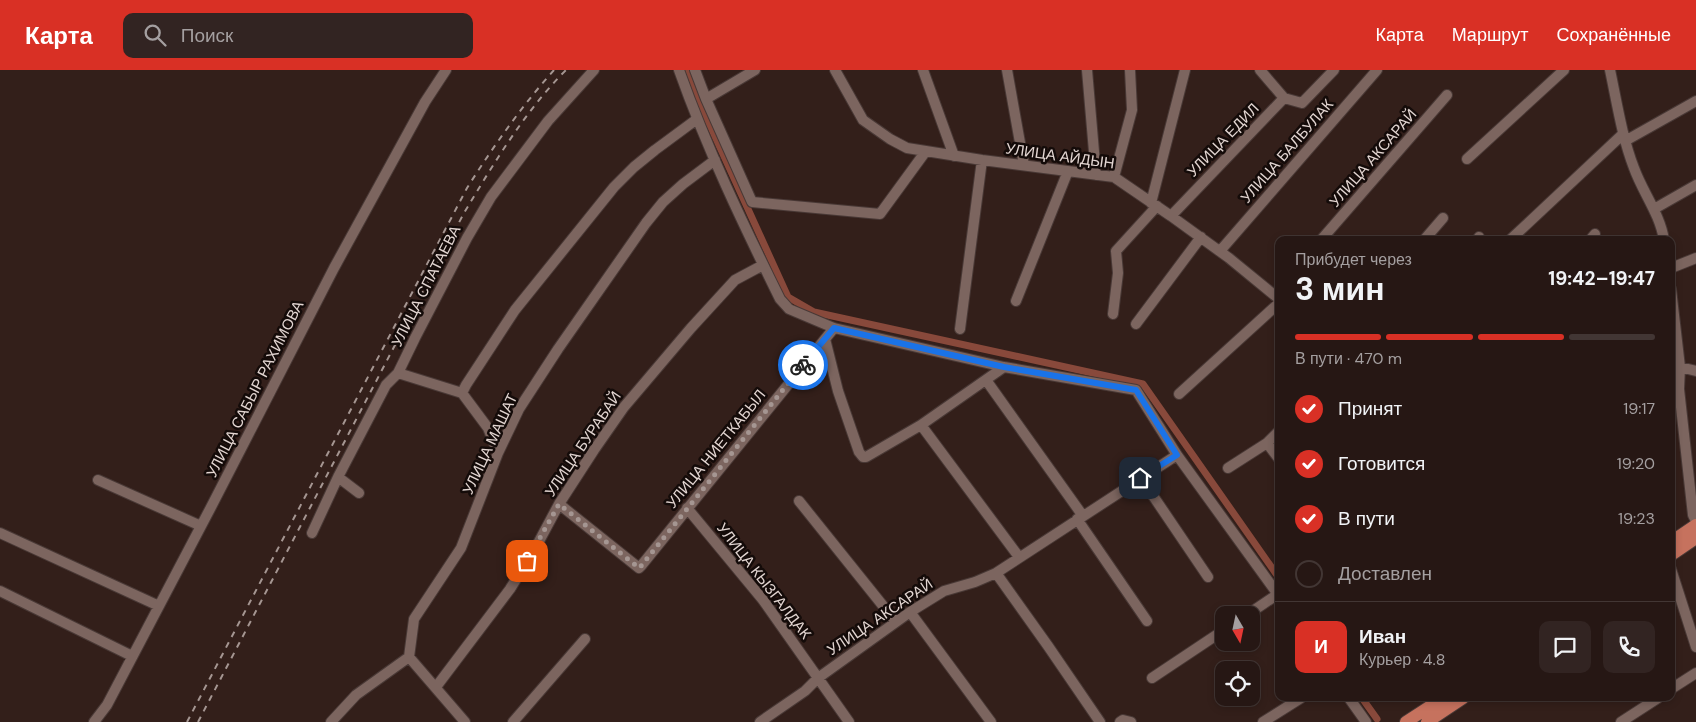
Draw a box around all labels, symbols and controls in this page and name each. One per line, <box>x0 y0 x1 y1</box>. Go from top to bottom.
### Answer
search box <box>123 13 473 58</box>
text: Карта <box>25 20 93 51</box>
icon: search <box>141 21 169 49</box>
text: Поиск <box>181 23 233 48</box>
text: Карта <box>1376 23 1424 47</box>
text: Маршрут <box>1452 23 1528 47</box>
text: Сохранённые <box>1556 23 1671 47</box>
street label: УЛИЦА БАЛБУЛАК <box>1236 95 1338 207</box>
street label: УЛИЦА ЕДИЛ <box>1183 99 1263 181</box>
street label: УЛИЦА АКСАРАЙ <box>1325 105 1421 211</box>
street label: УЛИЦА АЙДЫН <box>1004 138 1116 174</box>
street label: УЛИЦА СПАТАЕВА <box>387 222 465 350</box>
text: Прибудет через <box>1295 249 1412 270</box>
text: 19:42–19:47 <box>1548 266 1655 291</box>
text: 3 мин <box>1295 268 1385 310</box>
street label: УЛИЦА САБЫР РАХИМОВА <box>202 297 308 481</box>
courier <box>778 340 828 390</box>
text: В пути · 470 m <box>1295 348 1402 369</box>
icon: bike <box>789 351 817 379</box>
street label: УЛИЦА НИЕТКАБЫЛ <box>662 385 770 513</box>
street label: УЛИЦА БУРАБАЙ <box>540 387 626 501</box>
street label: УЛИЦА МАШАТ <box>458 390 522 498</box>
icon: check <box>1295 395 1323 423</box>
text: Принят <box>1338 396 1402 421</box>
text: 19:17 <box>1623 398 1655 419</box>
icon: check <box>1295 450 1323 478</box>
text: Готовится <box>1338 451 1425 476</box>
text: 19:20 <box>1617 453 1655 474</box>
pin <box>1119 457 1161 499</box>
icon: home <box>1126 464 1154 492</box>
icon: check <box>1295 505 1323 533</box>
text: В пути <box>1338 506 1395 531</box>
text: 19:23 <box>1618 508 1655 529</box>
street label: УЛИЦА КЫЗГАЛДАК <box>712 519 816 643</box>
pin <box>506 540 548 582</box>
icon: bag <box>513 547 541 575</box>
text: Доставлен <box>1338 561 1432 586</box>
street label: УЛИЦА АКСАРАЙ <box>823 574 937 660</box>
north arrow <box>1215 606 1260 651</box>
map controls <box>1215 606 1260 706</box>
button: chat <box>1539 621 1591 673</box>
button: phone <box>1603 621 1655 673</box>
text: Иван <box>1359 624 1406 649</box>
text: И <box>1314 634 1328 659</box>
text: Курьер · 4.8 <box>1359 649 1445 670</box>
button: locate <box>1215 661 1260 706</box>

